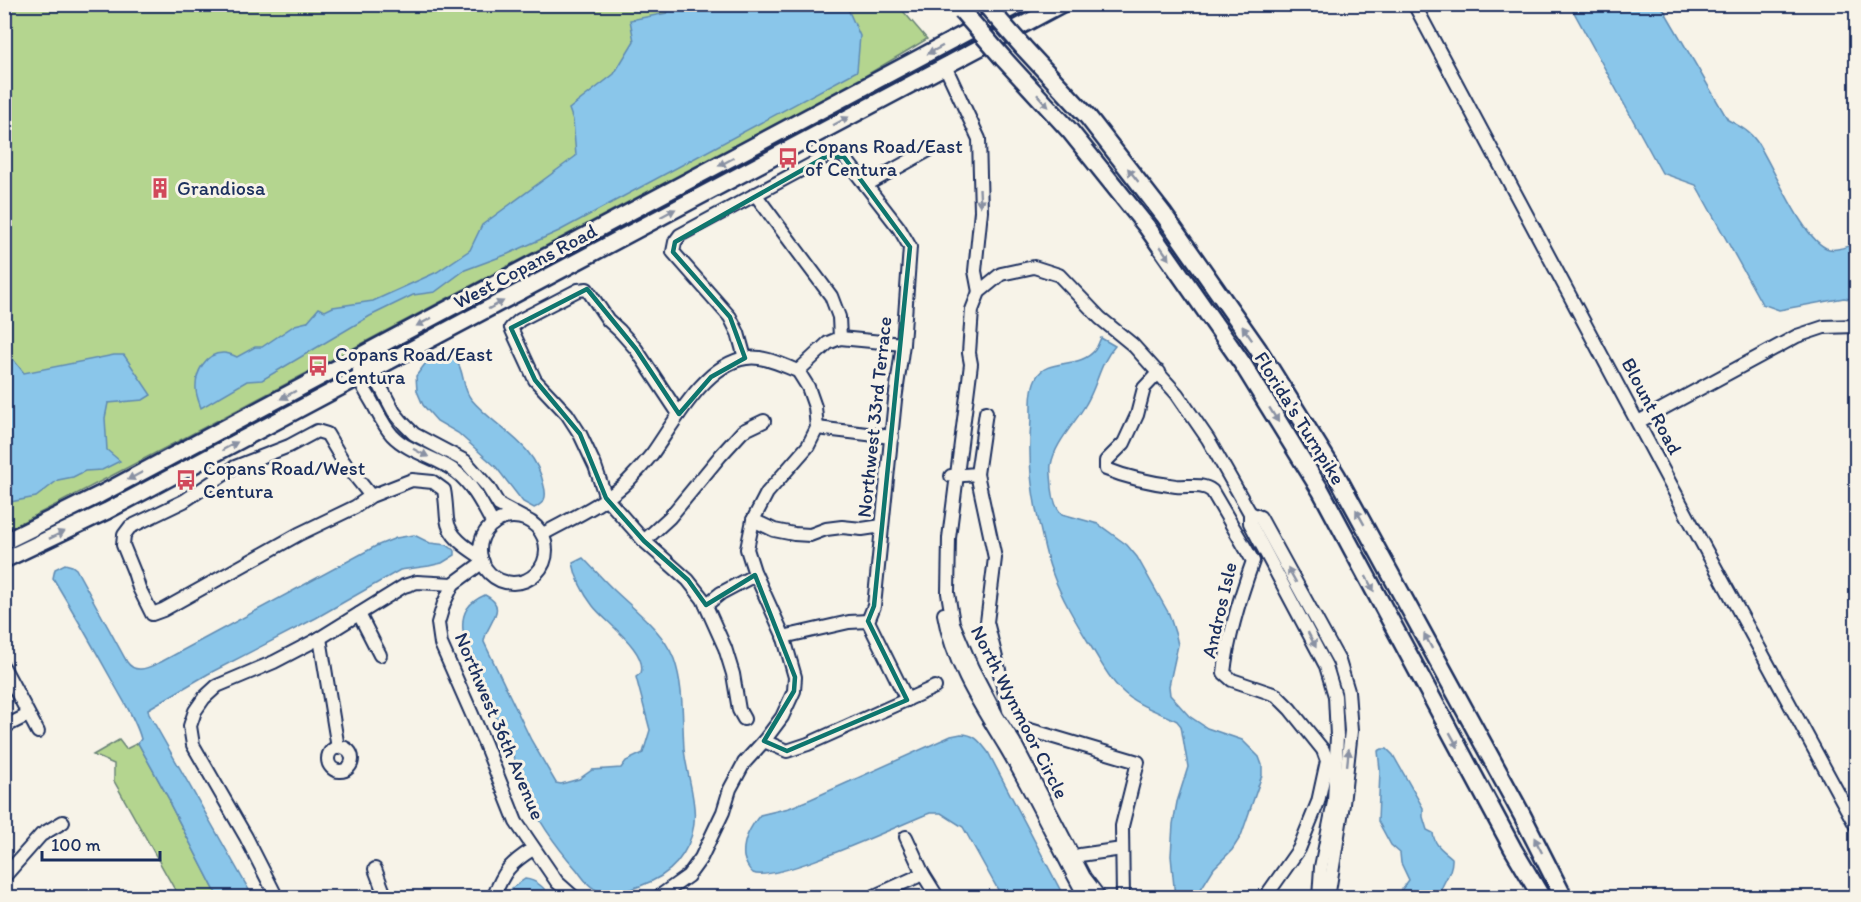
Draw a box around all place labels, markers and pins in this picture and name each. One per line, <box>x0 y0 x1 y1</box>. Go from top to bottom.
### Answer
place label: Copans Road/East of Centura <box>805 134 963 181</box>
bus stop icon: Copans Road/East of Centura <box>776 146 800 170</box>
building icon: Grandiosa <box>148 176 172 200</box>
place label: Grandiosa <box>177 176 266 200</box>
place label: Copans Road/East Centura <box>335 342 493 389</box>
bus stop icon: Copans Road/East Centura <box>306 354 330 378</box>
place label: Copans Road/West Centura <box>203 456 366 503</box>
bus stop icon: Copans Road/West Centura <box>174 468 198 492</box>

